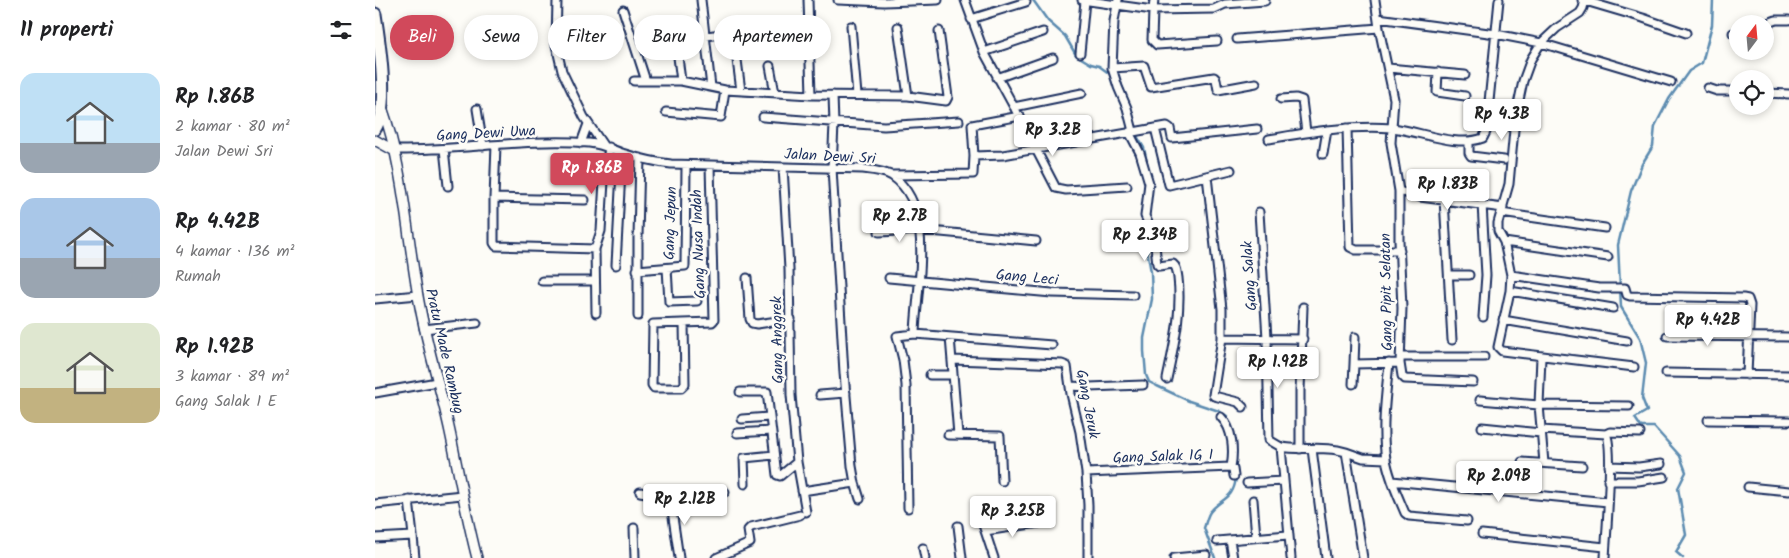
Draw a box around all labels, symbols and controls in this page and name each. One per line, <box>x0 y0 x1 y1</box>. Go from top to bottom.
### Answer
text: 11 properti <box>20 14 113 47</box>
chip: Beli <box>390 15 454 60</box>
chip: Sewa <box>464 15 538 60</box>
chip: Filter <box>548 15 624 60</box>
chip: Baru <box>634 15 704 60</box>
chip: Apartemen <box>714 15 831 60</box>
north arrow <box>1729 15 1774 60</box>
map controls <box>1729 15 1774 115</box>
icon: filters <box>327 16 355 44</box>
button: locate <box>1729 70 1774 115</box>
text: Rp 1.86B <box>175 81 255 114</box>
icon: home <box>60 93 120 153</box>
pin: Rp 4.3B <box>1456 98 1548 141</box>
text: Rp 4.3B <box>1474 102 1530 127</box>
text: 2 kamar · 80 m² <box>175 114 290 139</box>
pin: Rp 3.2B <box>1007 114 1099 157</box>
text: Rp 3.2B <box>1025 118 1081 143</box>
street label: Gang Dewi Uwa <box>436 119 536 149</box>
text: Jalan Dewi Sri <box>175 139 272 164</box>
street label: Jalan Dewi Sri <box>784 143 878 171</box>
pin: Rp 1.86B <box>540 152 644 195</box>
text: Rp 1.86B <box>561 156 623 181</box>
pin: Rp 1.83B <box>1396 168 1500 211</box>
text: Rp 1.83B <box>1417 172 1479 197</box>
street label: Gang Jepun <box>658 186 684 260</box>
street label: Gang Nusa Indah <box>685 189 713 299</box>
pin: Rp 2.7B <box>854 200 946 243</box>
text: Rp 2.7B <box>872 204 928 229</box>
text: Rp 4.42B <box>175 206 260 239</box>
icon: home <box>60 218 120 278</box>
pin: Rp 2.34B <box>1093 220 1197 262</box>
text: Rp 2.34B <box>1113 223 1177 248</box>
street label: Gang Pipit Selatan <box>1374 233 1400 351</box>
text: 4 kamar · 136 m² <box>175 239 295 264</box>
street label: Gang Salak <box>1236 239 1264 312</box>
street label: Gang Leci <box>995 263 1061 293</box>
text: Rumah <box>175 264 221 289</box>
street label: Pratu Made Rambug <box>418 286 470 416</box>
street label: Gang Anggrek <box>765 295 791 384</box>
pin: Rp 4.42B <box>1656 304 1760 347</box>
text: Rp 4.42B <box>1676 308 1740 333</box>
text: Rp 1.92B <box>175 331 254 364</box>
icon: home <box>60 343 120 403</box>
pin: Rp 1.92B <box>1226 346 1330 389</box>
text: Rp 1.92B <box>1248 350 1308 375</box>
text: 3 kamar · 89 m² <box>175 364 289 389</box>
street label: Gang Jeruk <box>1069 367 1106 442</box>
text: Gang Salak 1 E <box>175 389 277 414</box>
street label: Gang Salak 1G I <box>1112 443 1214 471</box>
pin: Rp 2.09B <box>1447 460 1551 503</box>
text: Rp 2.09B <box>1467 464 1531 489</box>
pin: Rp 2.12B <box>633 484 737 526</box>
text: Rp 2.12B <box>654 487 716 512</box>
pin: Rp 3.25B <box>961 496 1065 538</box>
text: Rp 3.25B <box>981 499 1045 524</box>

